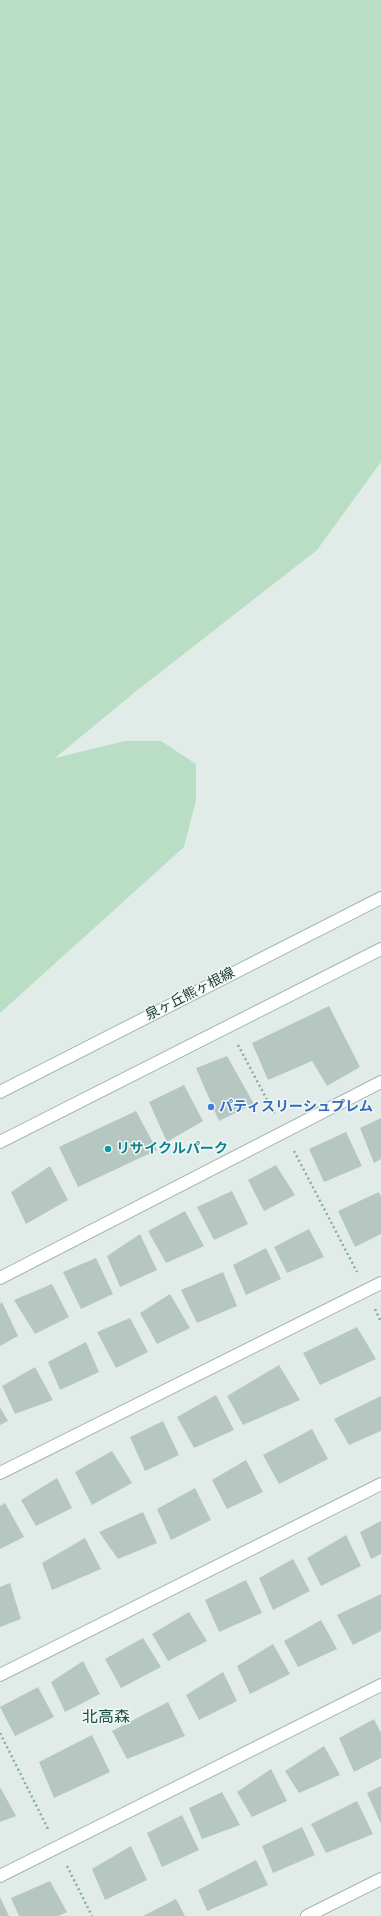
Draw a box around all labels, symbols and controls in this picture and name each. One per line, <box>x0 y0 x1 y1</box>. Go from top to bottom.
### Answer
street label: 泉ヶ丘熊ヶ根線 <box>143 964 237 1024</box>
place label: パティスリーシュプレム <box>219 1099 373 1115</box>
marker: パティスリーシュプレム <box>206 1102 216 1112</box>
place label: リサイクルパーク <box>116 1141 228 1157</box>
marker: リサイクルパーク <box>103 1144 113 1154</box>
district label: 北高森 <box>82 1707 130 1727</box>

